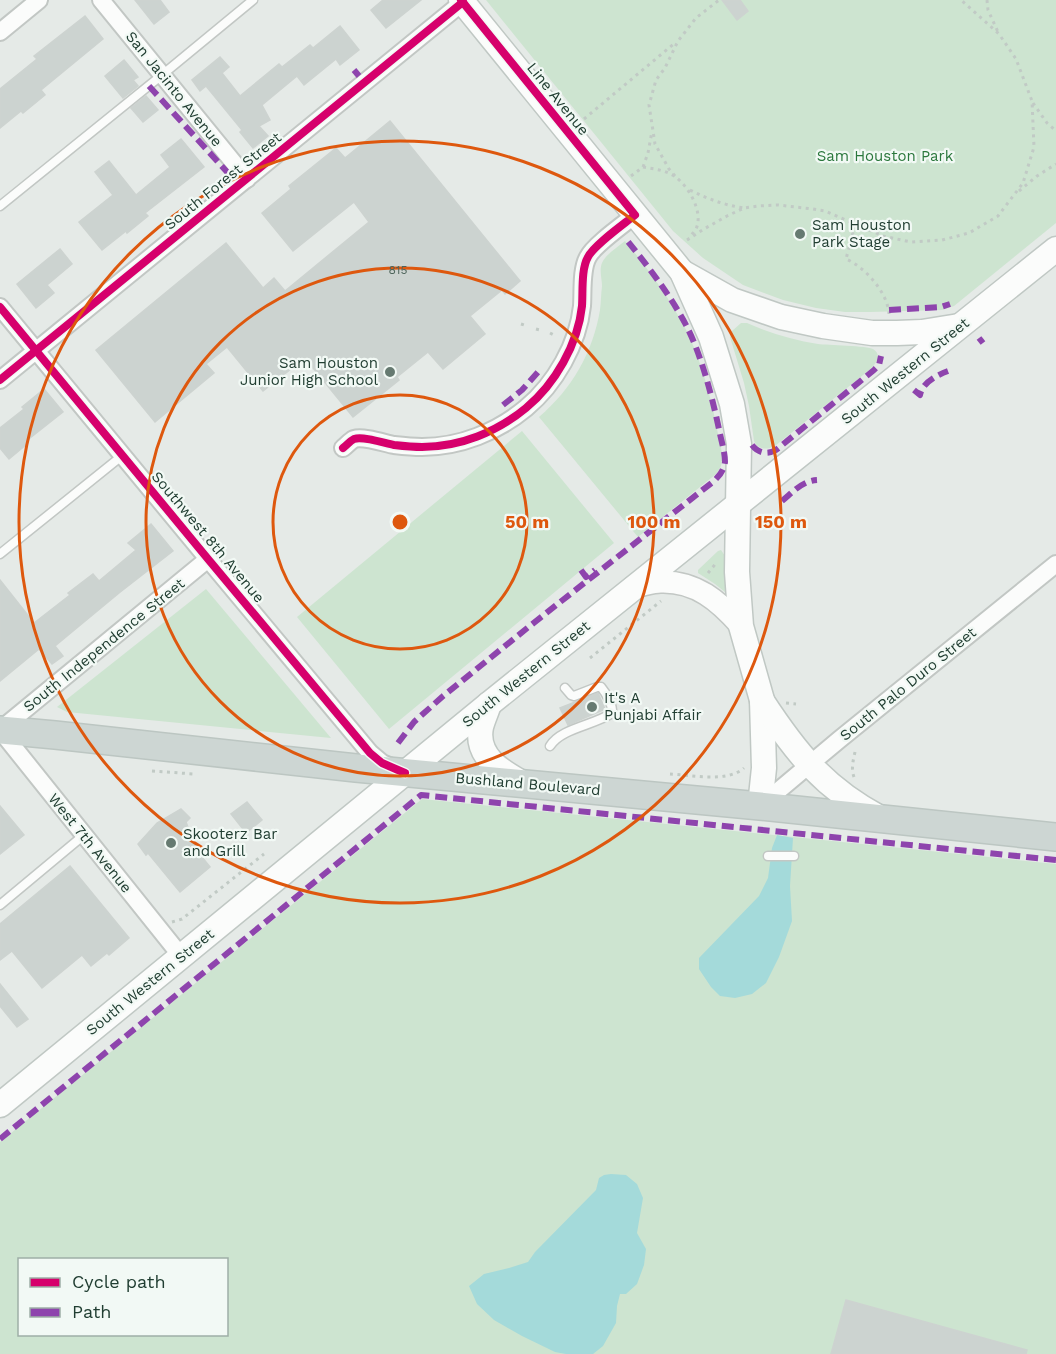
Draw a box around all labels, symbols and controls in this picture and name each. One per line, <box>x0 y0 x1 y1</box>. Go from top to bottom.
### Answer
street label: San Jacinto Avenue <box>122 28 226 150</box>
street label: Line Avenue <box>523 59 593 139</box>
street label: South Forest Street <box>161 128 286 234</box>
park label: Sam Houston Park <box>817 147 954 165</box>
place label: Sam Houston Park Stage <box>812 216 911 251</box>
marker: Sam Houston Park Stage <box>793 227 807 241</box>
house number: 815 <box>388 263 408 277</box>
street label: South Western Street <box>837 313 973 428</box>
place label: Sam Houston Junior High School <box>240 354 378 389</box>
marker: Sam Houston Junior High School <box>383 365 397 379</box>
street label: Southwest 8th Avenue <box>148 468 268 606</box>
text: 50 m <box>505 511 549 532</box>
text: 100 m <box>627 511 681 532</box>
text: 150 m <box>755 511 807 532</box>
centre of rings <box>390 512 410 532</box>
street label: South Independence Street <box>20 574 189 716</box>
street label: South Western Street <box>458 616 594 731</box>
street label: South Palo Duro Street <box>836 623 980 745</box>
place label: It's A Punjabi Affair <box>604 689 702 724</box>
marker: It's A Punjabi Affair <box>585 700 599 714</box>
street label: Bushland Boulevard <box>455 769 601 799</box>
street label: West 7th Avenue <box>44 790 136 896</box>
place label: Skooterz Bar and Grill <box>183 825 277 860</box>
marker: Skooterz Bar and Grill <box>164 836 178 850</box>
street label: South Western Street <box>82 924 218 1039</box>
legend <box>18 1258 228 1336</box>
text: Cycle path <box>72 1271 166 1292</box>
text: Path <box>72 1301 112 1322</box>

